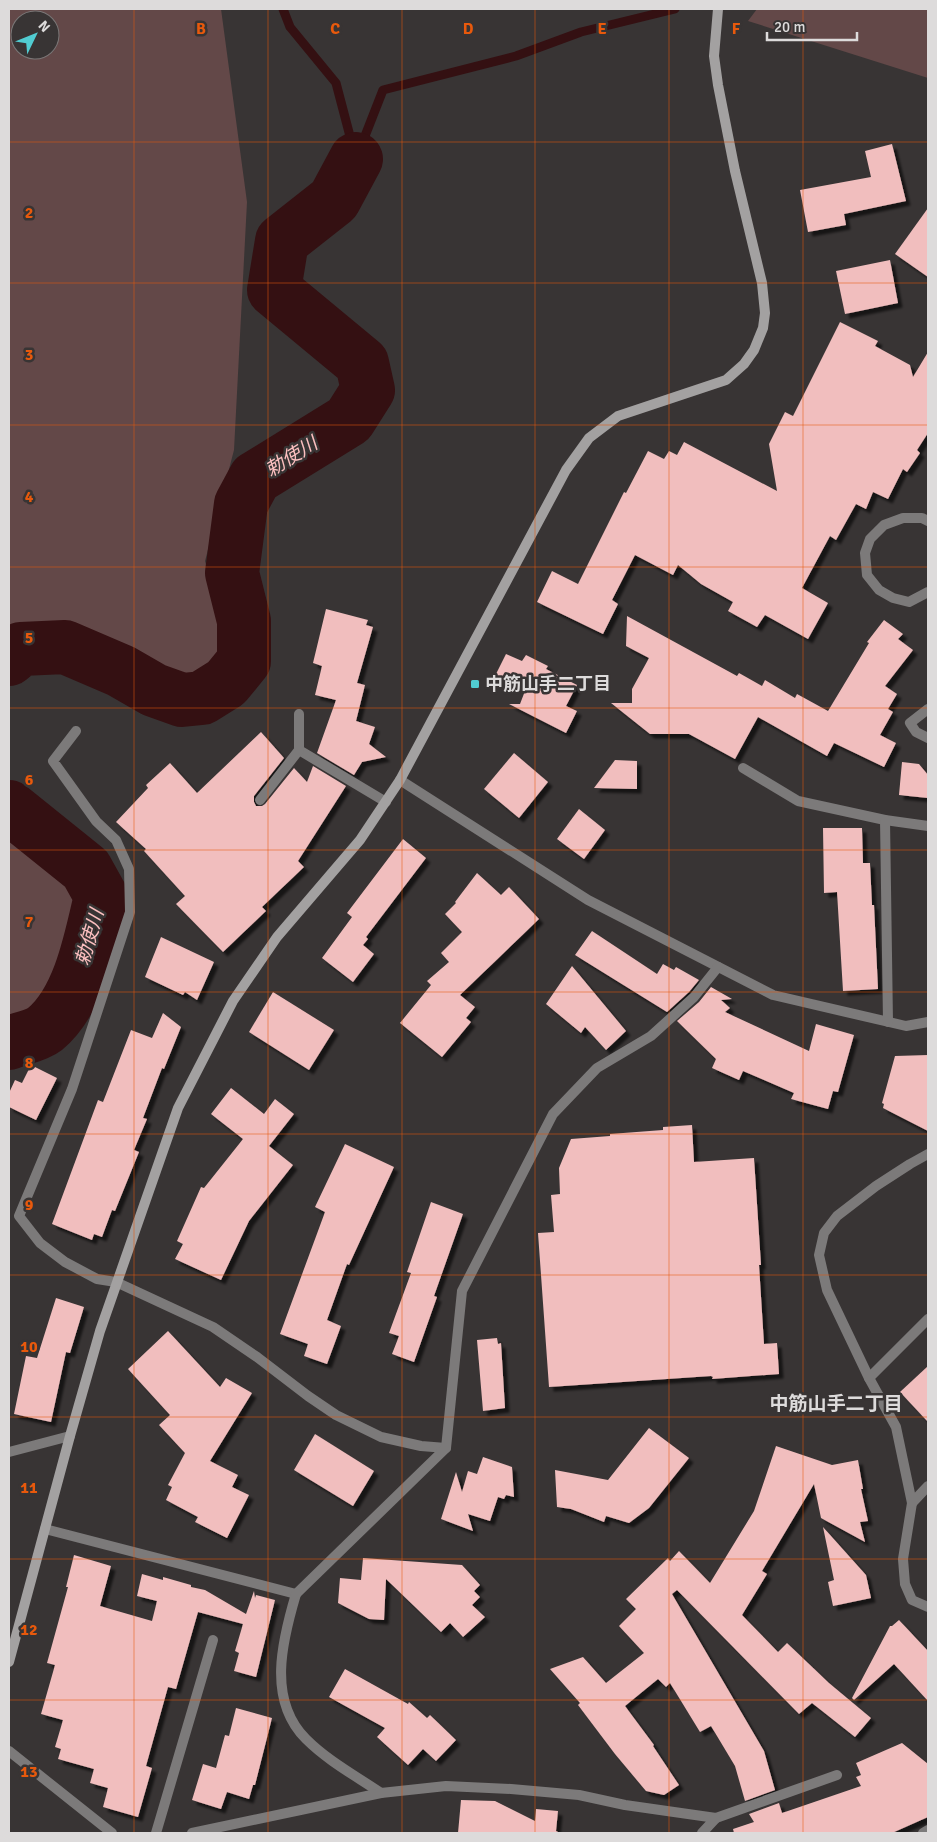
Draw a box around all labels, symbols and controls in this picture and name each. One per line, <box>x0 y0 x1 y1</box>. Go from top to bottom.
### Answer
north arrow <box>10 10 60 60</box>
scale bar <box>767 10 857 42</box>
text: N <box>35 17 54 36</box>
text: 20 m <box>774 18 805 36</box>
text: B <box>196 19 206 39</box>
text: C <box>330 19 340 39</box>
text: D <box>463 19 474 39</box>
text: E <box>597 19 607 39</box>
text: F <box>732 19 741 39</box>
text: 2 <box>25 203 33 223</box>
text: 3 <box>25 345 33 365</box>
water label: 勅使川 <box>261 431 324 482</box>
text: 4 <box>25 487 34 507</box>
text: 5 <box>25 628 33 648</box>
place label: 中筋山手二丁目 <box>485 673 611 695</box>
marker: 中筋山手二丁目 <box>469 678 481 690</box>
text: 6 <box>25 770 34 790</box>
water label: 勅使川 <box>71 905 110 968</box>
text: 7 <box>25 912 34 932</box>
text: 8 <box>25 1053 34 1073</box>
text: 9 <box>25 1195 34 1215</box>
text: 10 <box>20 1337 38 1357</box>
district label: 中筋山手二丁目 <box>769 1392 903 1416</box>
text: 11 <box>20 1478 38 1498</box>
text: 12 <box>20 1620 38 1640</box>
text: 13 <box>20 1762 38 1782</box>

